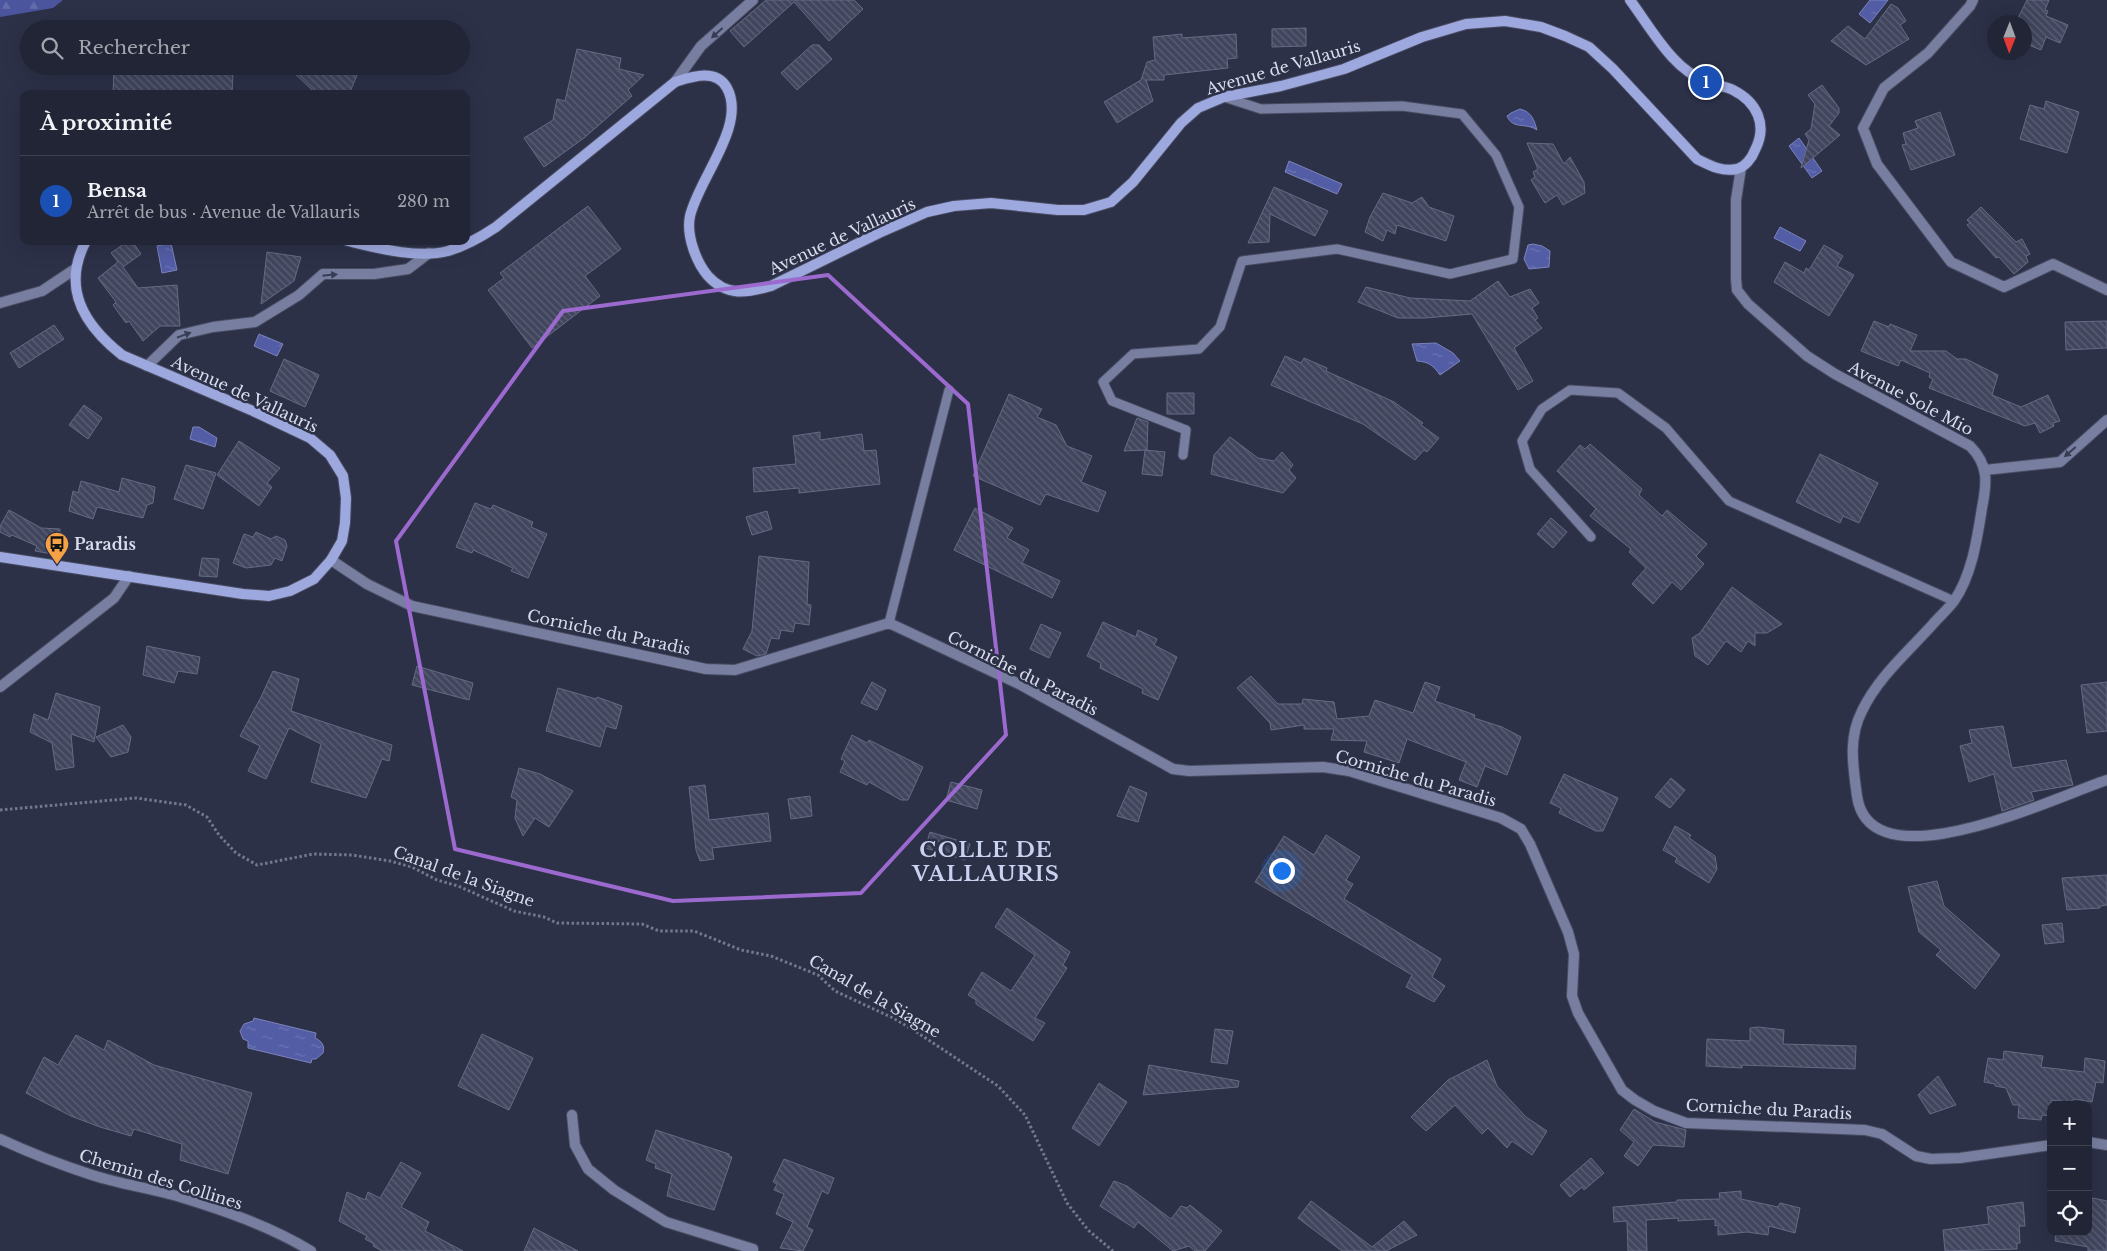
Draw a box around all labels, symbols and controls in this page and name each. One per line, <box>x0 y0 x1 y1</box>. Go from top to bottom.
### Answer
north arrow <box>1987 15 2032 60</box>
search box <box>20 20 470 75</box>
one-way arrow <box>710 27 723 38</box>
icon: search <box>38 34 66 62</box>
street label: Avenue de Vallauris <box>1203 35 1362 99</box>
text: Rechercher <box>78 36 190 59</box>
pin: 1 <box>1690 63 1722 101</box>
text: À proximité <box>40 110 172 136</box>
text: Bensa <box>87 179 147 202</box>
text: 1 <box>53 191 59 211</box>
text: 280 m <box>397 191 450 211</box>
street label: Avenue de Vallauris <box>765 193 919 279</box>
text: Arrêt de bus · Avenue de Vallauris <box>87 202 360 222</box>
one-way arrow <box>322 271 338 279</box>
one-way arrow <box>177 331 192 339</box>
street label: Avenue de Vallauris <box>168 351 322 437</box>
street label: Avenue Sole Mio <box>1844 356 1977 439</box>
one-way arrow <box>2064 447 2077 458</box>
bus stop icon: Paradis <box>44 531 70 565</box>
place label: Paradis <box>74 534 136 554</box>
street label: Corniche du Paradis <box>525 605 693 659</box>
street label: Corniche du Paradis <box>944 626 1102 720</box>
street label: Corniche du Paradis <box>1333 745 1499 811</box>
district label: COLLE DE VALLAURIS <box>911 837 1060 887</box>
street label: Canal de la Siagne <box>391 841 537 911</box>
your location <box>1269 858 1295 884</box>
street label: Canal de la Siagne <box>806 950 944 1042</box>
street label: Corniche du Paradis <box>1685 1095 1853 1123</box>
map controls <box>2047 1101 2092 1236</box>
button: + <box>2047 1101 2092 1146</box>
street label: Chemin des Collines <box>77 1145 245 1213</box>
button: − <box>2047 1146 2092 1191</box>
button: locate <box>2047 1191 2092 1236</box>

